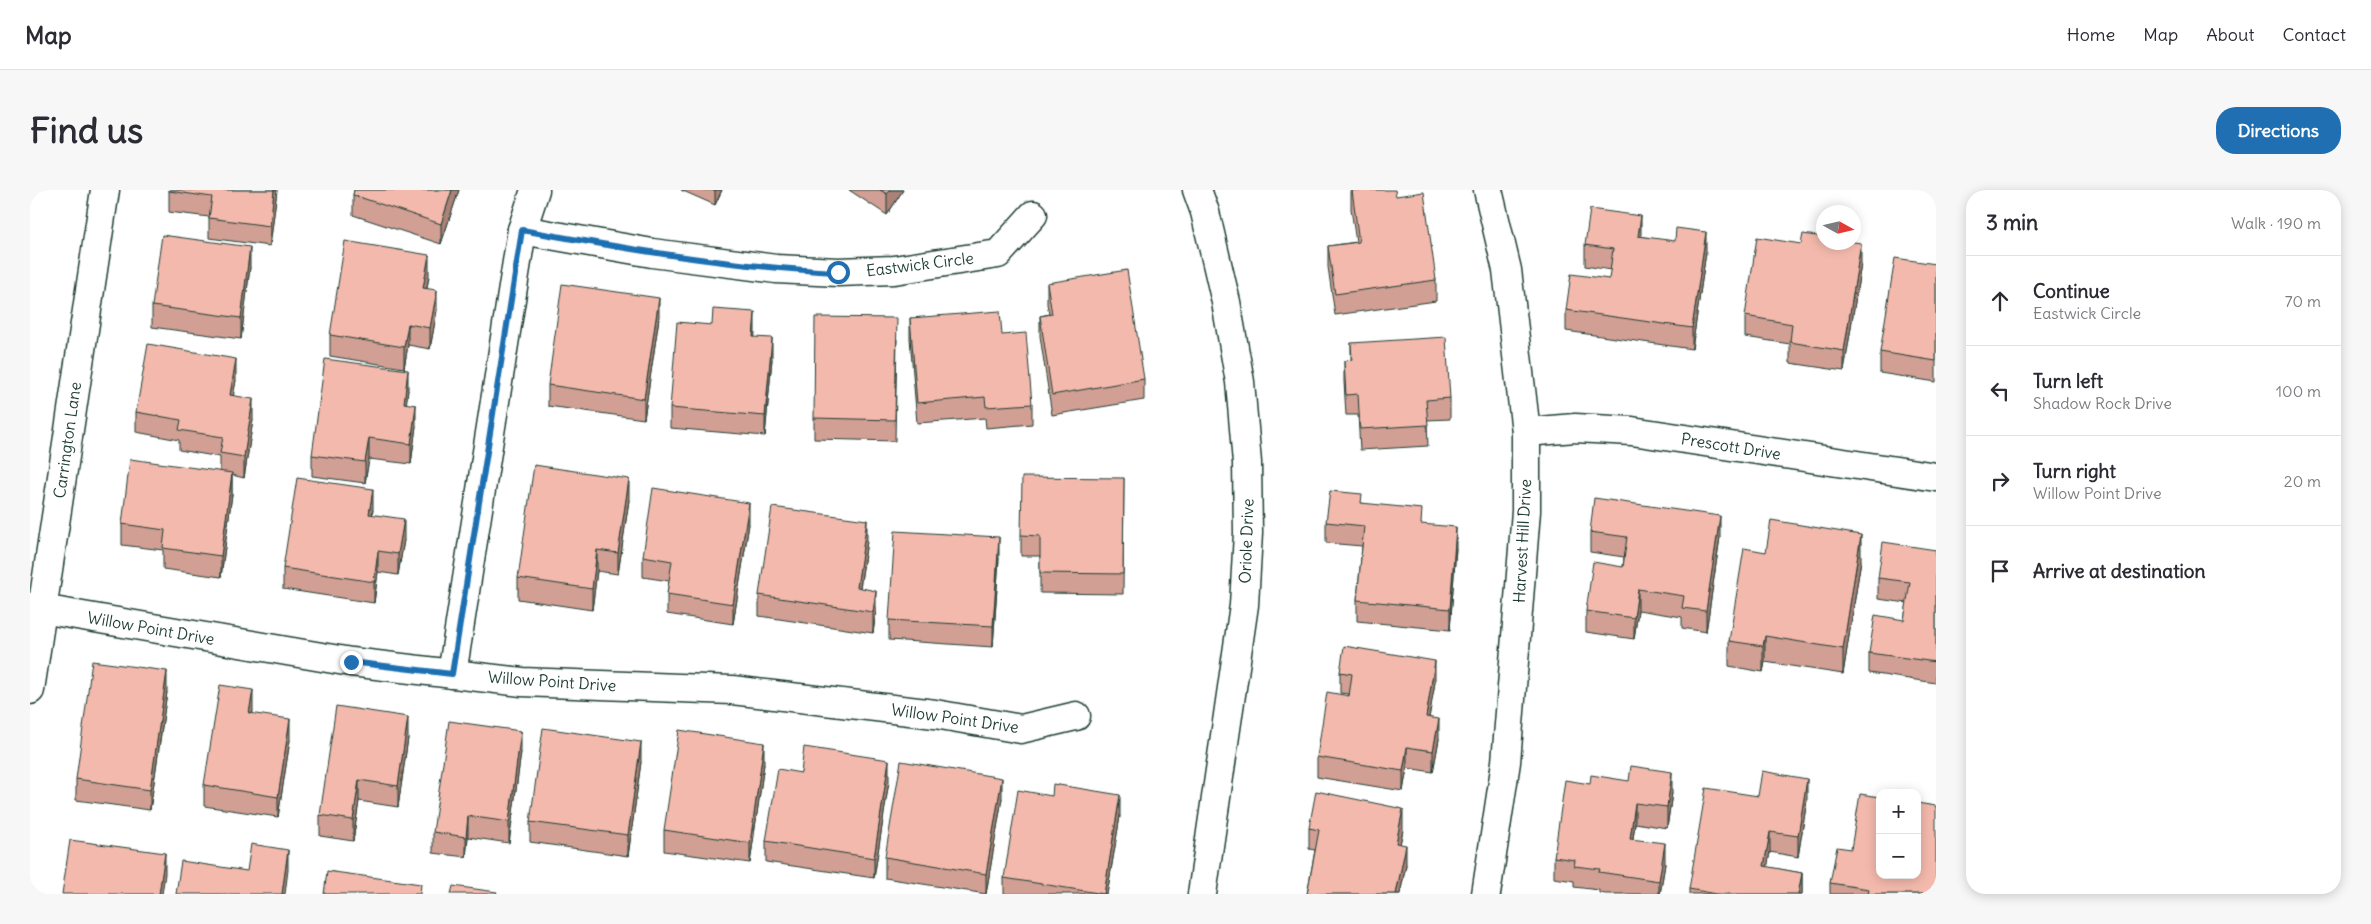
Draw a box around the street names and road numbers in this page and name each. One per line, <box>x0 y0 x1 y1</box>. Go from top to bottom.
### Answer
street label: Eastwick Circle <box>865 247 975 281</box>
street label: Carrington Lane <box>49 380 85 500</box>
street label: Prescott Drive <box>1680 428 1782 464</box>
street label: Harvest Hill Drive <box>1509 479 1535 603</box>
street label: Oriole Drive <box>1235 498 1257 584</box>
street label: Willow Point Drive <box>86 607 216 649</box>
street label: Willow Point Drive <box>487 667 617 695</box>
street label: Willow Point Drive <box>890 699 1020 737</box>

